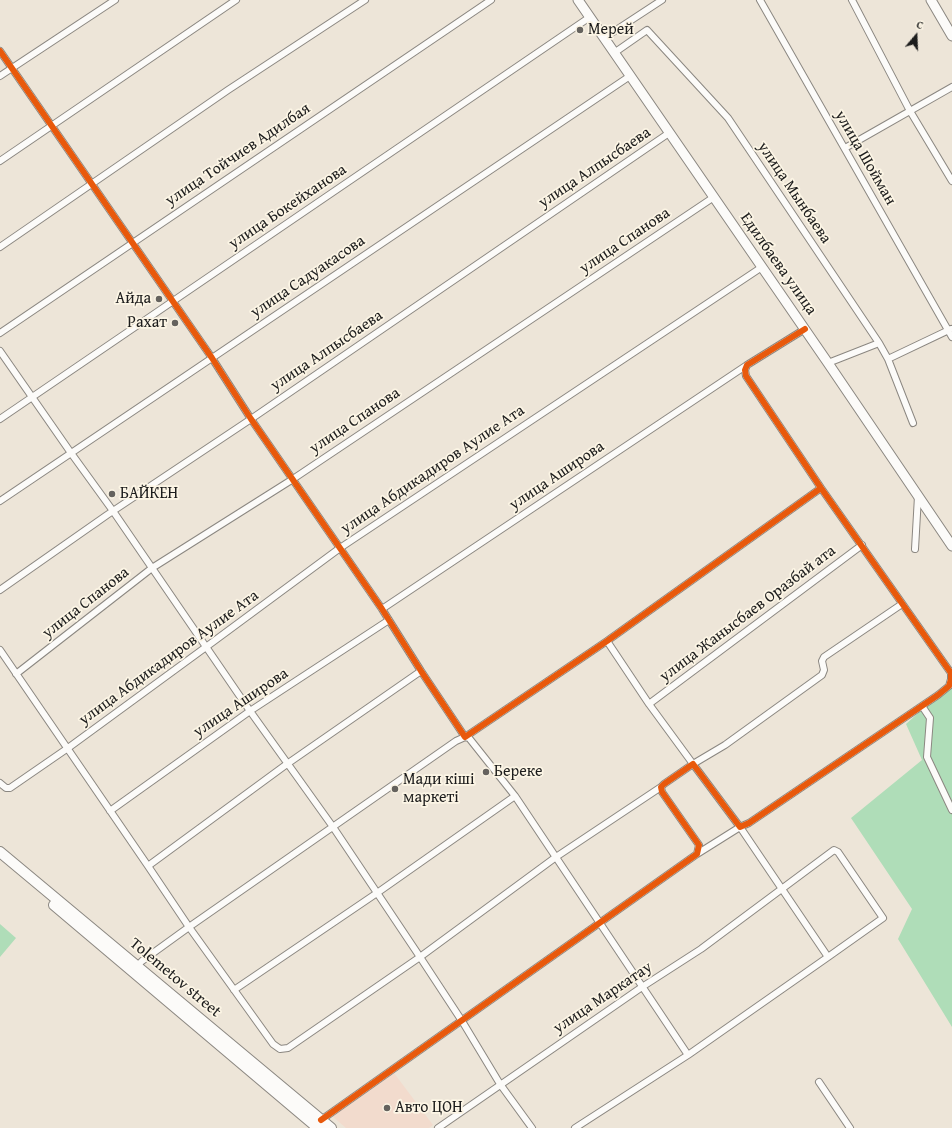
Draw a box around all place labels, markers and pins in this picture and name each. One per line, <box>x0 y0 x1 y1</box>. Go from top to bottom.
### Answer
place label: Мерей <box>588 20 634 40</box>
marker: Мерей <box>575 25 585 35</box>
place label: Айда <box>115 289 151 309</box>
marker: Айда <box>154 294 164 304</box>
place label: Рахат <box>127 313 167 333</box>
marker: Рахат <box>170 318 180 328</box>
place label: БАЙКЕН <box>120 484 178 504</box>
marker: БАЙКЕН <box>107 489 117 499</box>
place label: Береке <box>494 762 543 782</box>
marker: Береке <box>481 767 491 777</box>
place label: Мади кіші маркеті <box>403 770 474 808</box>
marker: Мади кіші маркеті <box>390 784 400 794</box>
place label: Авто ЦОН <box>395 1098 463 1118</box>
marker: Авто ЦОН <box>382 1103 392 1113</box>

